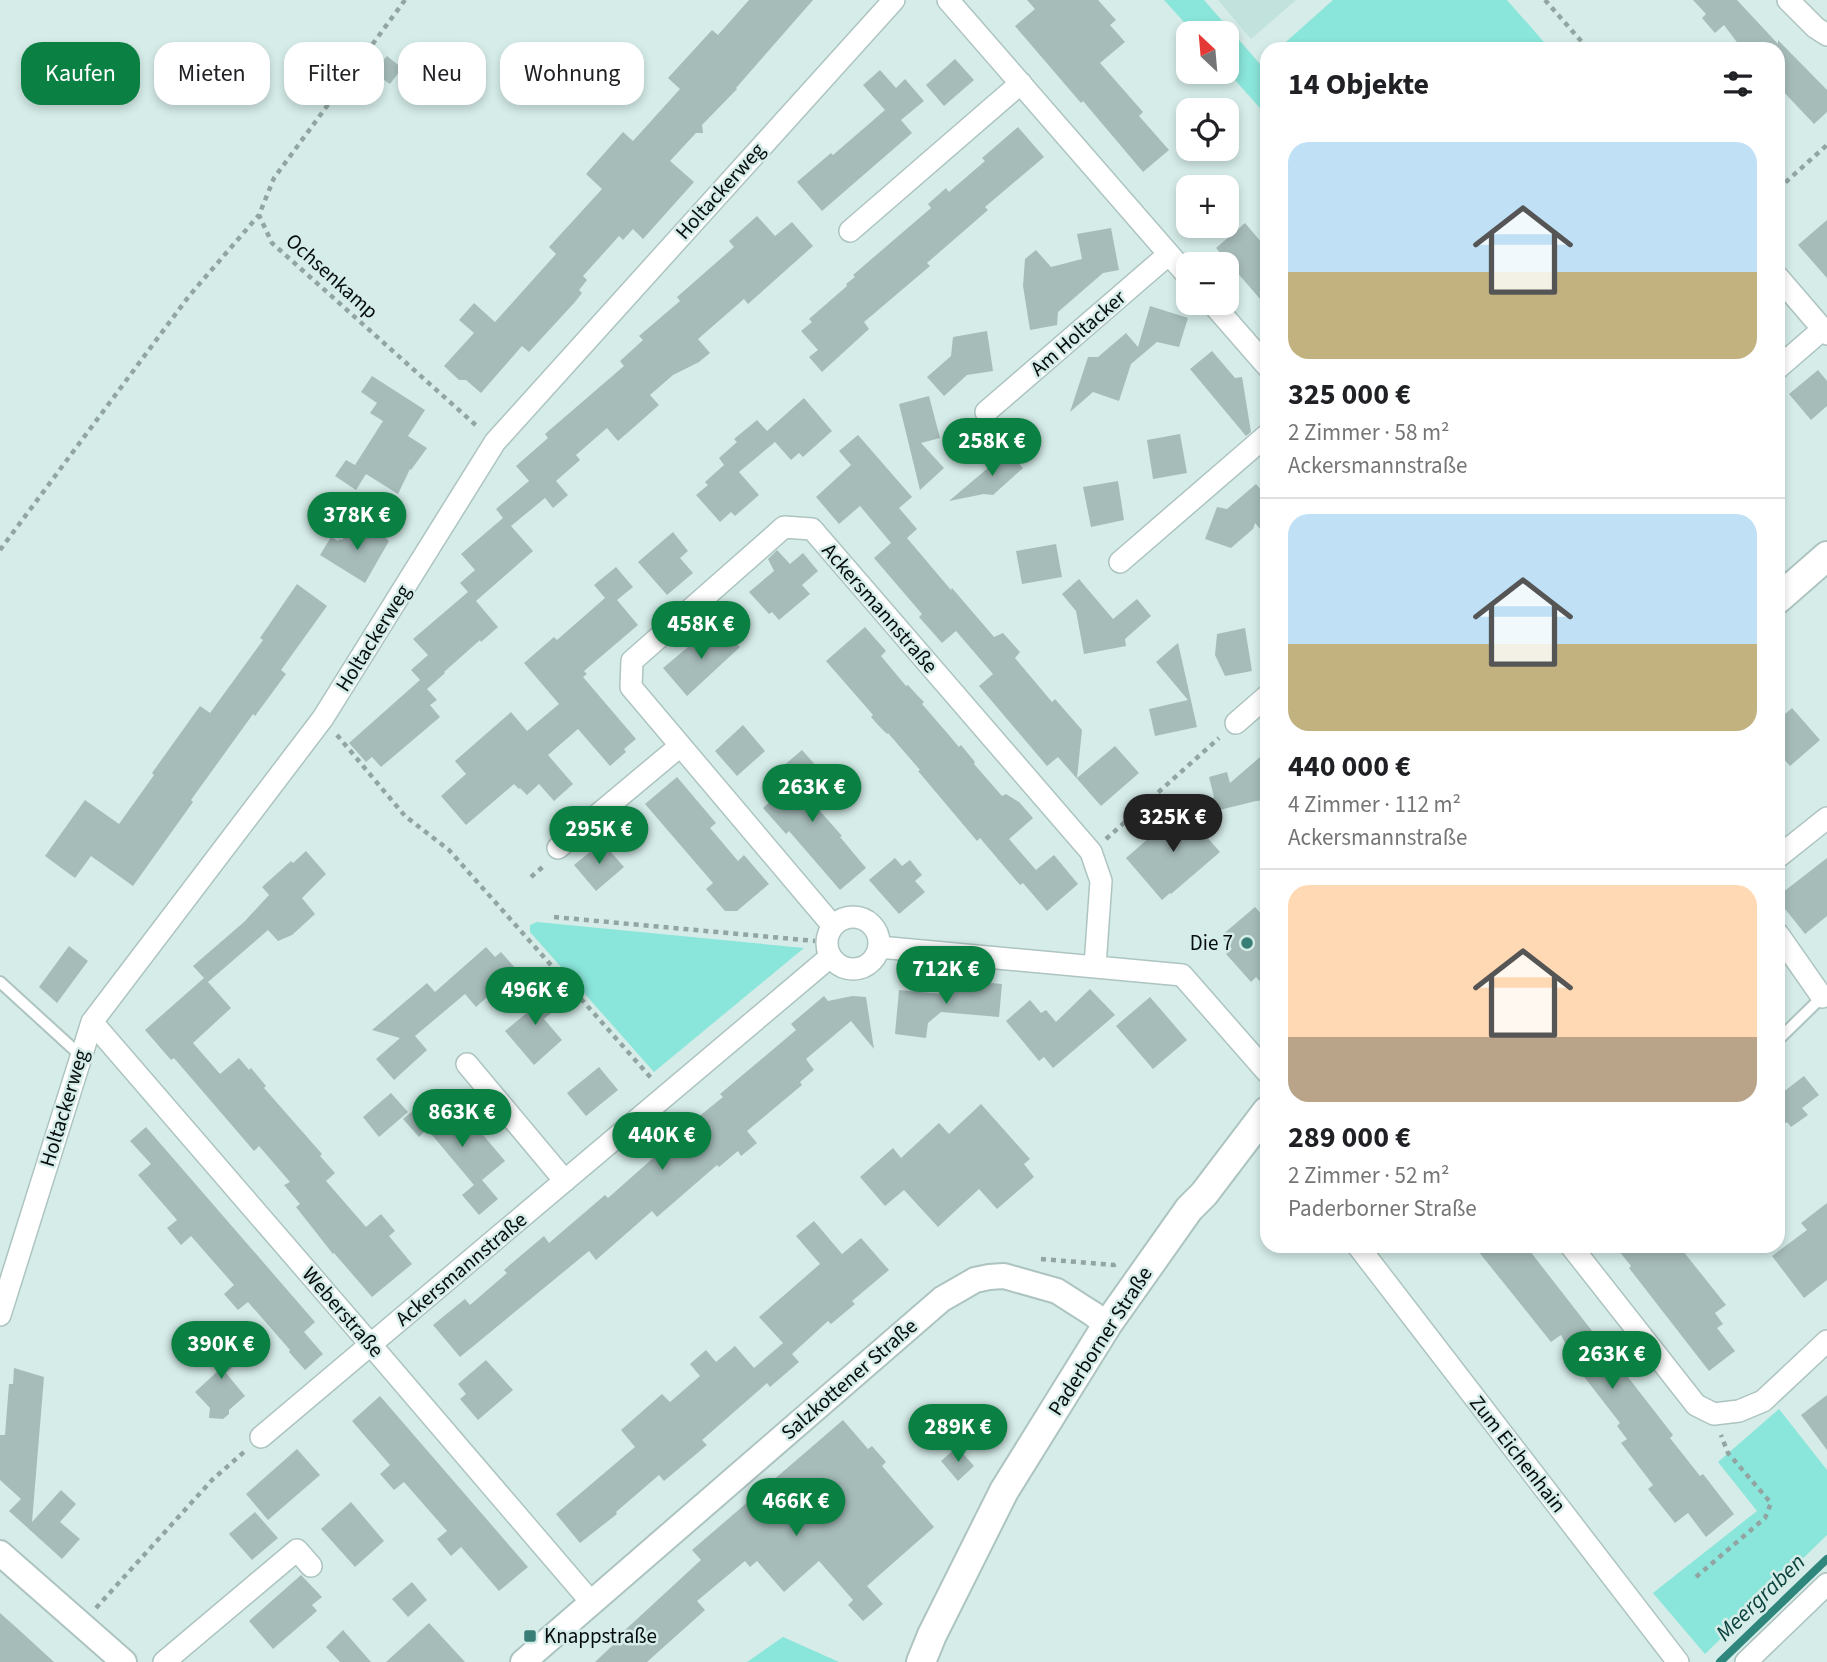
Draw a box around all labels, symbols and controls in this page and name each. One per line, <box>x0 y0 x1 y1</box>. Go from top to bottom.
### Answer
north arrow <box>1176 21 1239 84</box>
map controls <box>1176 21 1239 315</box>
chip: Kaufen <box>21 42 140 105</box>
chip: Mieten <box>154 42 270 105</box>
chip: Filter <box>284 42 384 105</box>
chip: Neu <box>398 42 486 105</box>
chip: Wohnung <box>500 42 644 105</box>
text: 14 Objekte <box>1288 63 1429 106</box>
icon: filters <box>1719 65 1757 103</box>
button: locate <box>1176 98 1239 161</box>
street label: Holtackerweg <box>668 136 772 246</box>
button: + <box>1176 175 1239 238</box>
icon: home <box>1460 187 1586 313</box>
street label: Ochsenkamp <box>279 226 385 326</box>
button: − <box>1176 252 1239 315</box>
street label: Am Holtacker <box>1024 283 1133 383</box>
text: 325 000 € <box>1288 373 1411 416</box>
text: 2 Zimmer · 58 m² <box>1288 416 1450 449</box>
pin: 258K € <box>935 419 1049 478</box>
text: 258K € <box>958 424 1026 457</box>
text: Ackersmannstraße <box>1288 449 1467 482</box>
pin: 378K € <box>300 492 414 552</box>
text: 378K € <box>323 498 391 531</box>
street label: Ackersmannstraße <box>815 536 945 680</box>
icon: home <box>1460 559 1586 685</box>
street label: Holtackerweg <box>328 578 418 697</box>
pin: 458K € <box>644 602 758 661</box>
text: 458K € <box>667 607 735 640</box>
text: 440 000 € <box>1288 745 1411 788</box>
pin: 263K € <box>755 764 869 824</box>
text: 263K € <box>778 770 846 803</box>
text: 4 Zimmer · 112 m² <box>1288 788 1461 821</box>
pin: 325K € <box>1116 794 1230 854</box>
text: 325K € <box>1139 800 1207 833</box>
pin: 295K € <box>542 806 656 866</box>
text: 295K € <box>565 812 633 845</box>
text: Ackersmannstraße <box>1288 821 1467 854</box>
place label: Die 7 <box>1190 928 1233 958</box>
icon: home <box>1460 930 1586 1056</box>
marker: Die 7 <box>1239 935 1255 951</box>
pin: 712K € <box>889 946 1003 1006</box>
text: 712K € <box>912 952 980 985</box>
pin: 496K € <box>478 968 592 1027</box>
text: 496K € <box>501 973 569 1006</box>
street label: Holtackerweg <box>32 1045 96 1170</box>
pin: 863K € <box>405 1090 519 1149</box>
text: 863K € <box>428 1095 496 1128</box>
pin: 440K € <box>605 1112 719 1172</box>
text: 289 000 € <box>1288 1116 1411 1159</box>
text: 440K € <box>628 1118 696 1151</box>
text: 2 Zimmer · 52 m² <box>1288 1159 1450 1192</box>
text: Paderborner Straße <box>1288 1192 1477 1225</box>
street label: Ackersmannstraße <box>389 1205 533 1333</box>
street label: Weberstraße <box>295 1260 391 1364</box>
street label: Paderborner Straße <box>1040 1261 1160 1421</box>
street label: Salzkottener Straße <box>774 1311 924 1447</box>
pin: 390K € <box>164 1322 278 1381</box>
text: 390K € <box>187 1327 255 1360</box>
pin: 263K € <box>1555 1332 1669 1391</box>
text: 263K € <box>1578 1337 1646 1370</box>
street label: Zum Eichenhain <box>1463 1389 1573 1519</box>
pin: 289K € <box>901 1404 1015 1464</box>
text: 289K € <box>924 1410 992 1443</box>
pin: 466K € <box>739 1478 853 1538</box>
text: 466K € <box>762 1484 830 1517</box>
water label: Meergraben <box>1708 1546 1813 1649</box>
place label: Knappstraße <box>544 1621 657 1651</box>
marker: Knappstraße <box>522 1628 538 1644</box>

